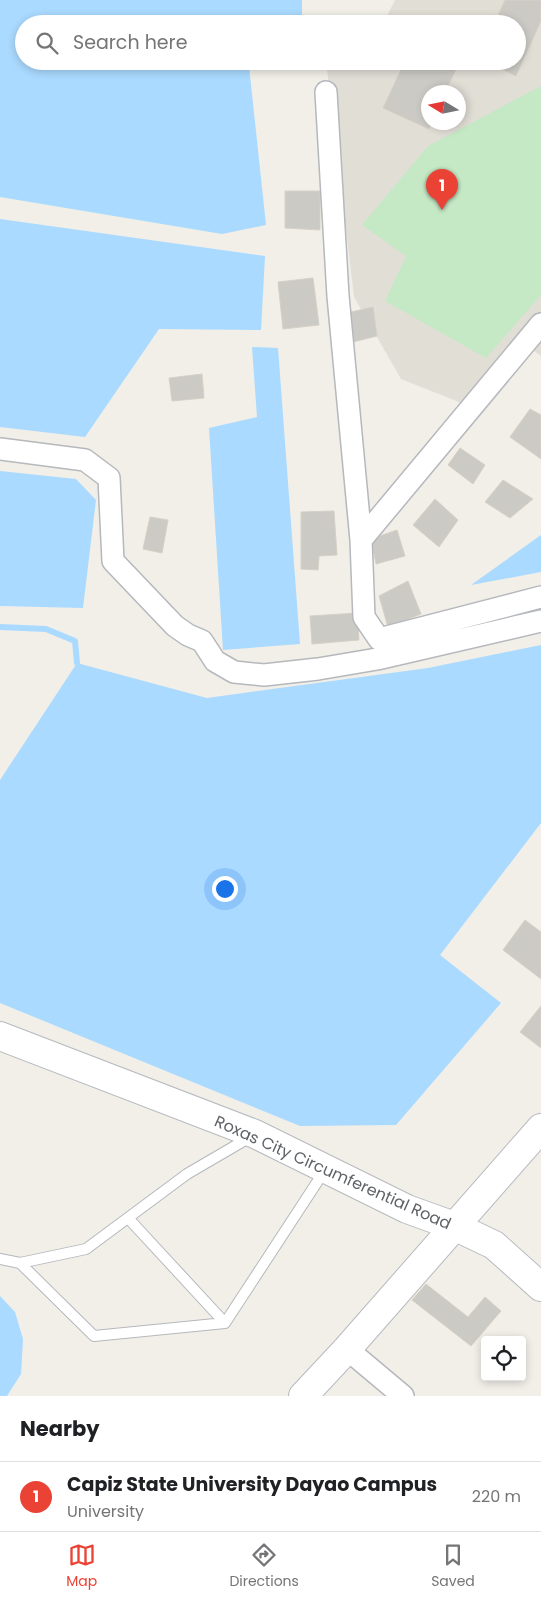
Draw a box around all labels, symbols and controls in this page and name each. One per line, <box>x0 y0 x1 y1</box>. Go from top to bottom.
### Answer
search box <box>15 15 526 70</box>
icon: search <box>33 29 61 57</box>
text: Search here <box>73 29 187 56</box>
north arrow <box>421 85 466 130</box>
pin: 1 <box>426 169 458 210</box>
your location <box>212 876 238 902</box>
street label: Roxas City Circumferential Road <box>211 1110 455 1235</box>
map controls <box>481 1336 526 1381</box>
button: locate <box>481 1336 526 1381</box>
text: Nearby <box>20 1414 100 1443</box>
text: Capiz State University Dayao Campus <box>67 1471 437 1498</box>
text: 1 <box>33 1485 39 1508</box>
text: 220 m <box>472 1485 521 1508</box>
text: University <box>67 1500 144 1523</box>
tab: Map <box>66 1541 97 1592</box>
tab: Directions <box>229 1541 299 1592</box>
tab: Saved <box>431 1541 475 1592</box>

